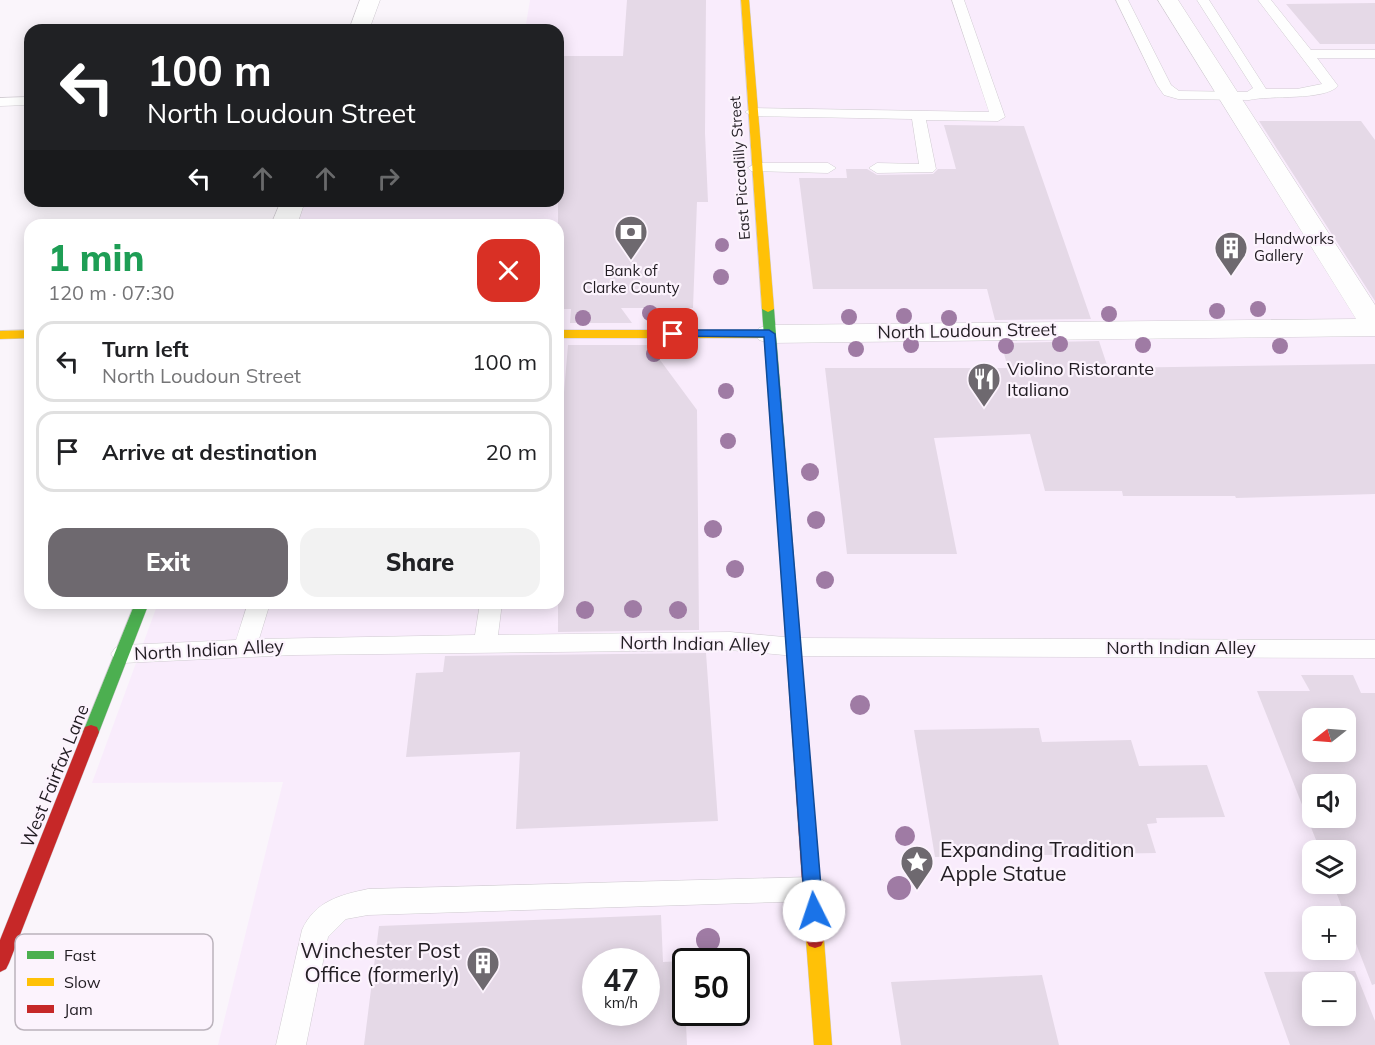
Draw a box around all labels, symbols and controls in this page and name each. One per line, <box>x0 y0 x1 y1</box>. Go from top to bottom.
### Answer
text: 100 m <box>147 44 272 97</box>
icon: left <box>48 48 126 126</box>
street label: East Piccadilly Street <box>725 95 754 241</box>
text: North Loudoun Street <box>147 96 416 130</box>
icon: left <box>183 162 216 195</box>
icon: ahead <box>246 162 279 195</box>
icon: ahead <box>309 162 342 195</box>
icon: right <box>372 162 405 195</box>
bank icon: Bank of Clarke County <box>613 214 649 261</box>
place label: Handworks Gallery <box>1254 229 1334 265</box>
building icon: Handworks Gallery <box>1213 230 1249 277</box>
text: 1 min <box>48 235 144 280</box>
button: close <box>477 239 540 302</box>
place label: Bank of Clarke County <box>583 261 680 297</box>
text: 120 m · 07:30 <box>48 280 174 305</box>
pin <box>647 308 698 359</box>
icon: arrive <box>656 317 689 350</box>
street label: North Loudoun Street <box>877 317 1057 344</box>
text: Turn left <box>102 335 189 363</box>
icon: left <box>51 345 84 378</box>
text: 100 m <box>472 348 537 376</box>
place label: Violino Ristorante Italiano <box>1007 357 1154 401</box>
restaurant icon: Violino Ristorante Italiano <box>966 361 1002 408</box>
text: North Loudoun Street <box>102 363 301 388</box>
icon: arrive <box>51 435 84 468</box>
text: Arrive at destination <box>102 438 317 466</box>
text: 20 m <box>486 438 537 466</box>
button: Exit <box>48 528 288 597</box>
button: Share <box>300 528 540 597</box>
street label: North Indian Alley <box>620 631 770 656</box>
street label: North Indian Alley <box>134 634 285 665</box>
street label: North Indian Alley <box>1106 636 1256 659</box>
street label: West Fairfax Lane <box>15 701 94 851</box>
north arrow <box>1302 708 1356 762</box>
map controls <box>1302 708 1356 1026</box>
button: sound <box>1302 774 1356 828</box>
place label: Expanding Tradition Apple Statue <box>940 836 1135 886</box>
button: layers <box>1302 840 1356 894</box>
place icon: Expanding Tradition Apple Statue <box>899 844 935 891</box>
position arrow <box>782 879 846 943</box>
button: + <box>1302 906 1356 960</box>
legend <box>15 934 213 1030</box>
place label: Winchester Post Office (formerly) <box>300 937 460 987</box>
text: Fast <box>64 945 96 965</box>
building icon: Winchester Post Office (formerly) <box>465 945 501 992</box>
speed limit sign: 50 <box>672 948 750 1026</box>
text: 47 <box>603 961 639 999</box>
text: Slow <box>64 972 101 992</box>
button: − <box>1302 972 1356 1026</box>
text: km/h <box>604 993 638 1012</box>
text: Jam <box>64 999 93 1019</box>

